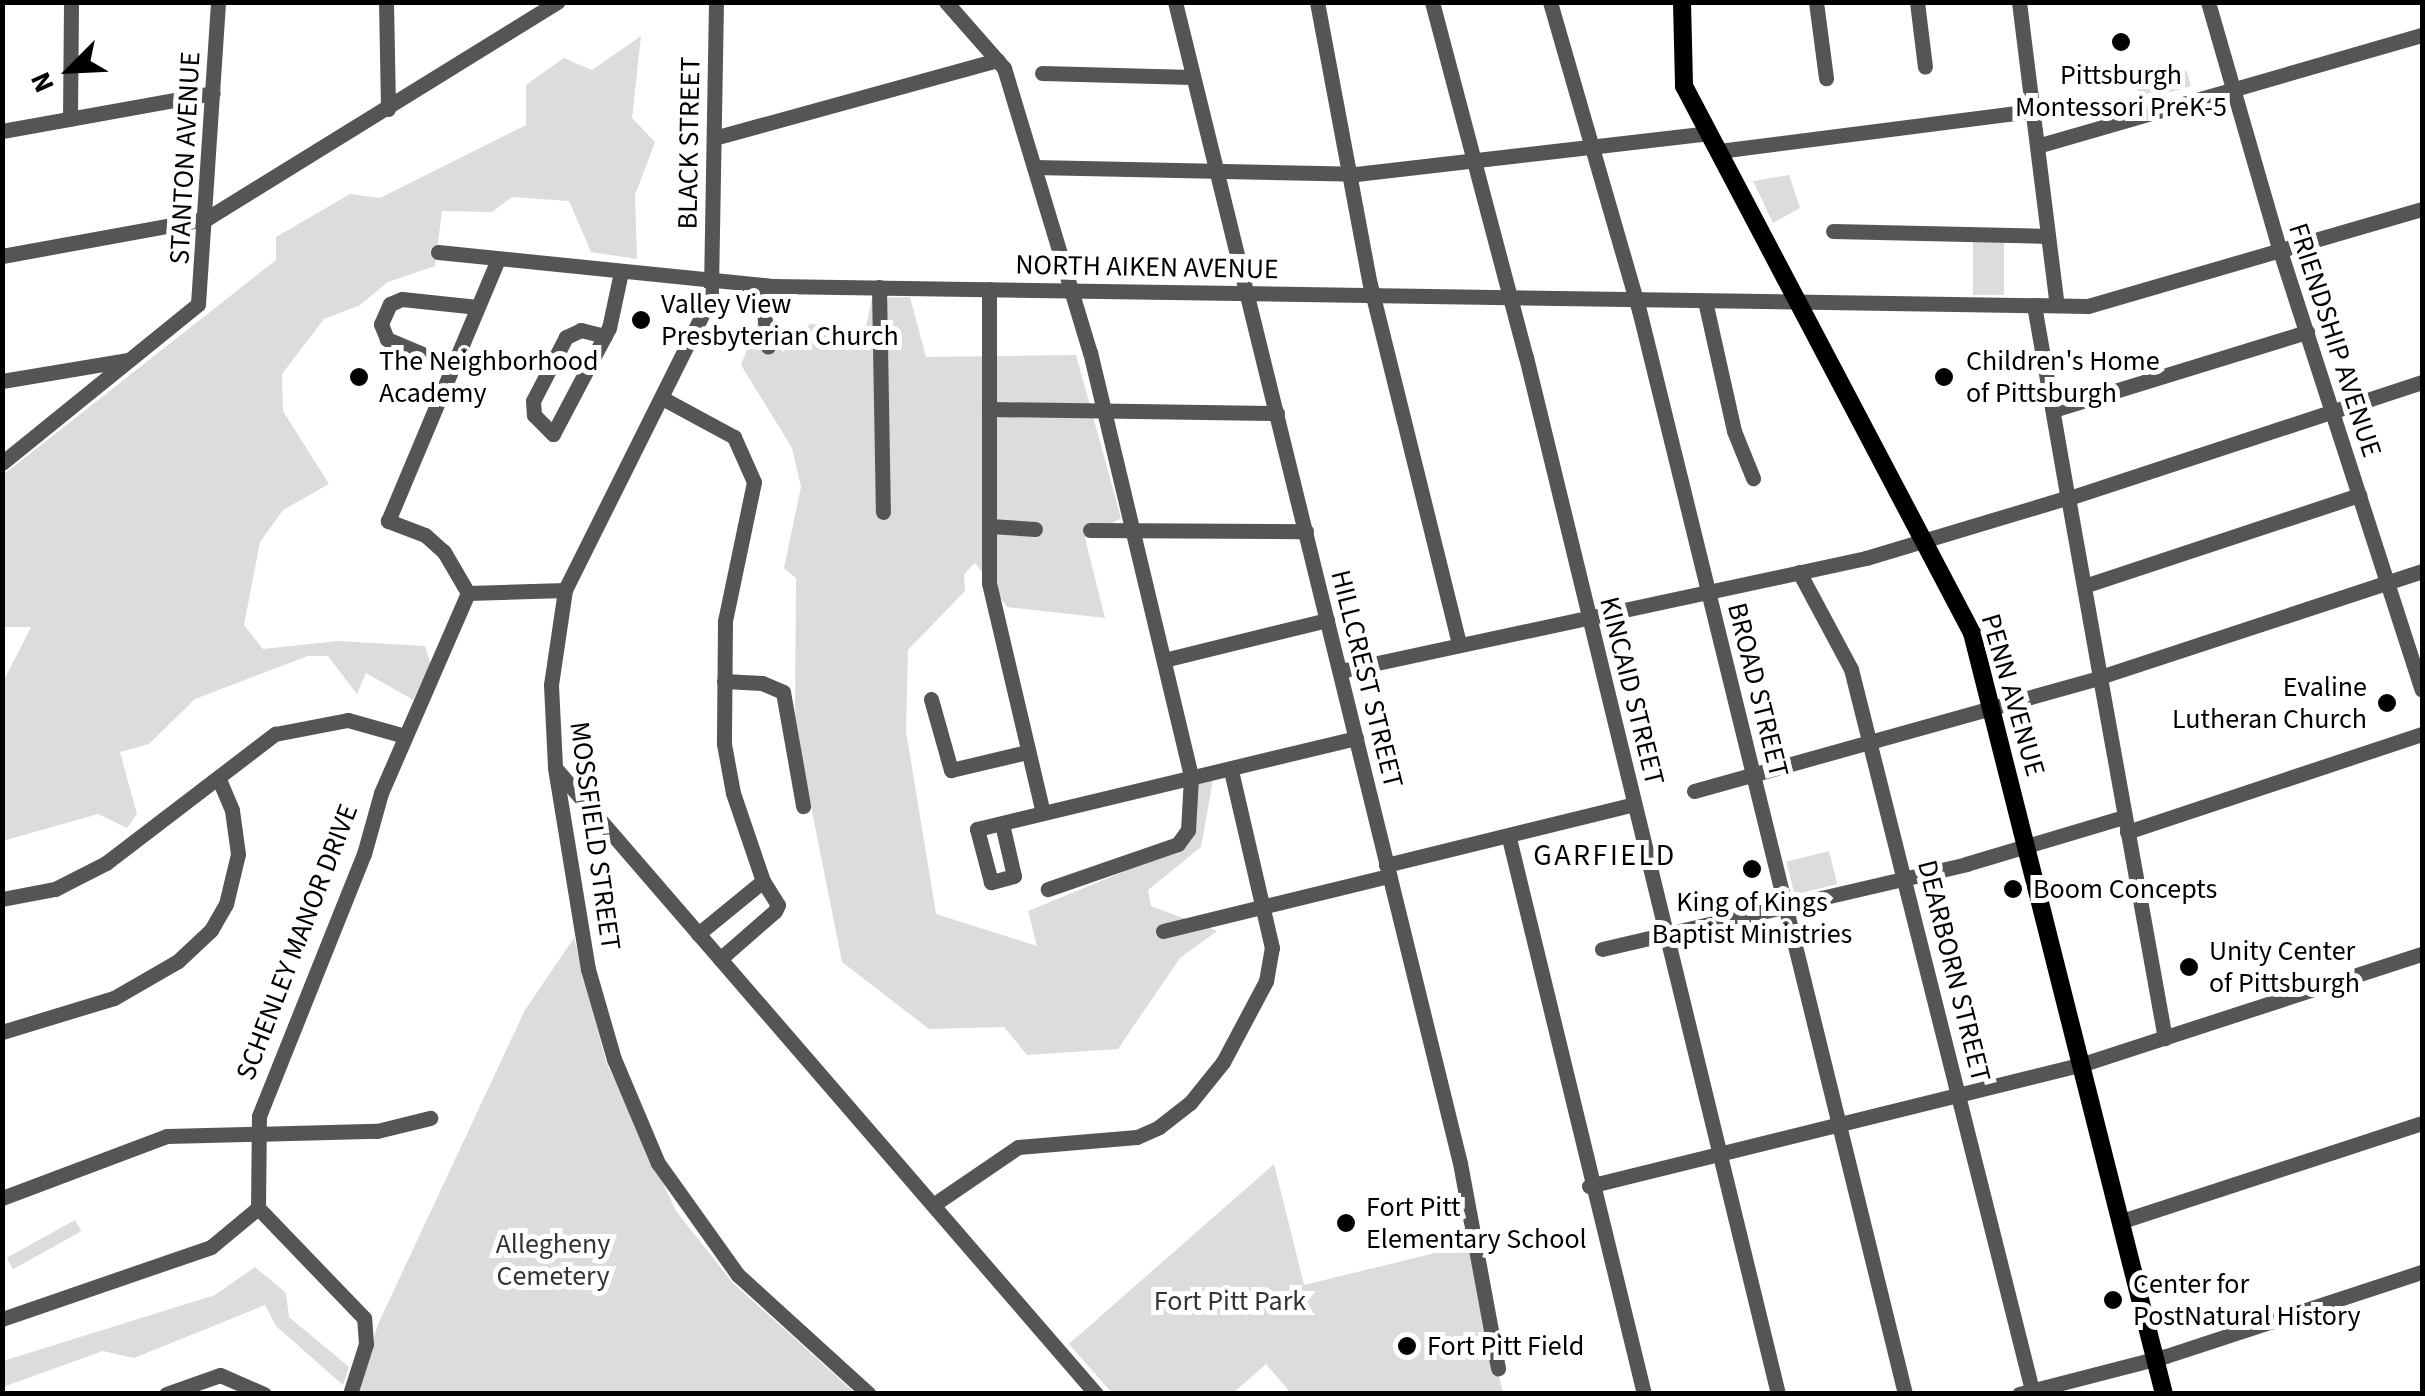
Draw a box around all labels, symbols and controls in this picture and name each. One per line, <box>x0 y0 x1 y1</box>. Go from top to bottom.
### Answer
north arrow <box>20 20 120 120</box>
marker: Pittsburgh Montessori PreK-5 <box>2110 31 2132 53</box>
street label: STANTON AVENUE <box>163 51 207 265</box>
street label: BLACK STREET <box>671 56 707 230</box>
place label: Pittsburgh Montessori PreK-5 <box>2015 58 2227 124</box>
text: N <box>21 66 65 99</box>
street label: FRIENDSHIP AVENUE <box>2281 219 2389 461</box>
street label: NORTH AIKEN AVENUE <box>1015 248 1279 286</box>
place label: Valley View Presbyterian Church <box>661 287 899 353</box>
marker: Valley View Presbyterian Church <box>630 309 652 331</box>
place label: The Neighborhood Academy <box>379 344 598 410</box>
place label: Children's Home of Pittsburgh <box>1966 344 2160 410</box>
marker: Children's Home of Pittsburgh <box>1931 364 1957 390</box>
marker: The Neighborhood Academy <box>348 366 370 388</box>
street label: HILLCREST STREET <box>1324 566 1410 792</box>
street label: KINCAID STREET <box>1592 593 1672 789</box>
street label: BROAD STREET <box>1720 599 1796 781</box>
street label: PENN AVENUE <box>1974 610 2052 780</box>
place label: Evaline Lutheran Church <box>2172 670 2367 736</box>
marker: Evaline Lutheran Church <box>2376 692 2398 714</box>
street label: MOSSFIELD STREET <box>562 719 628 953</box>
street label: SCHENLEY MANOR DRIVE <box>229 799 365 1085</box>
district label: GARFIELD <box>1533 838 1677 874</box>
street label: DEARBORN STREET <box>1910 856 1998 1086</box>
marker: King of Kings Baptist Ministries <box>1741 858 1763 880</box>
place label: Boom Concepts <box>2033 872 2217 906</box>
marker: Boom Concepts <box>2002 878 2024 900</box>
place label: King of Kings Baptist Ministries <box>1652 885 1852 951</box>
place label: Unity Center of Pittsburgh <box>2209 934 2360 1000</box>
marker: Unity Center of Pittsburgh <box>2178 956 2200 978</box>
place label: Fort Pitt Elementary School <box>1366 1190 1587 1256</box>
marker: Fort Pitt Elementary School <box>1335 1212 1357 1234</box>
park label: Allegheny Cemetery <box>496 1227 610 1293</box>
place label: Center for PostNatural History <box>2133 1267 2360 1333</box>
park label: Fort Pitt Park <box>1154 1284 1306 1318</box>
marker: Center for PostNatural History <box>2102 1289 2124 1311</box>
place label: Fort Pitt Field <box>1427 1329 1584 1363</box>
marker: Fort Pitt Field <box>1396 1335 1418 1357</box>

